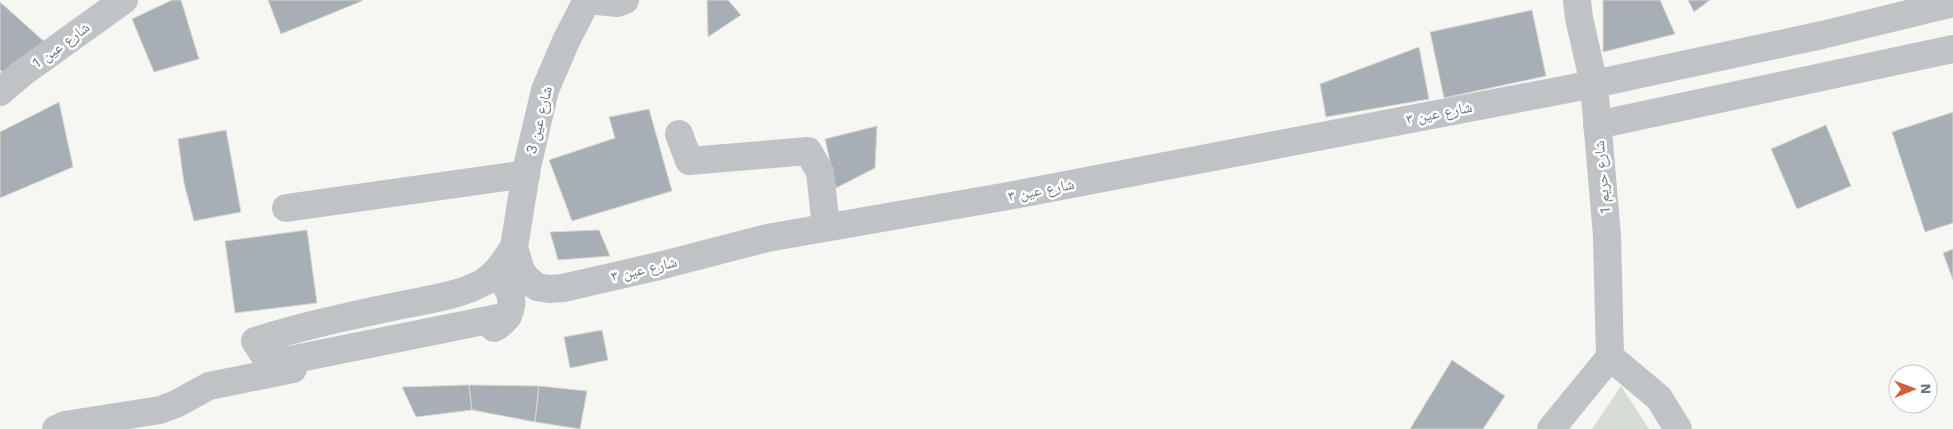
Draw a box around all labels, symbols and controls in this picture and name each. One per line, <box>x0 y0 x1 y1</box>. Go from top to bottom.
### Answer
street label: شارع عين 1 <box>29 18 94 73</box>
street label: شارع عين 3 <box>522 84 557 156</box>
street label: شارع عين ٣ <box>1404 98 1474 129</box>
street label: شارع حريم 1 <box>1590 140 1615 214</box>
street label: شارع عين ٣ <box>1006 175 1076 206</box>
street label: شارع عين ٣ <box>609 253 679 286</box>
north arrow <box>1888 364 1938 414</box>
text: N <box>1918 383 1934 394</box>

